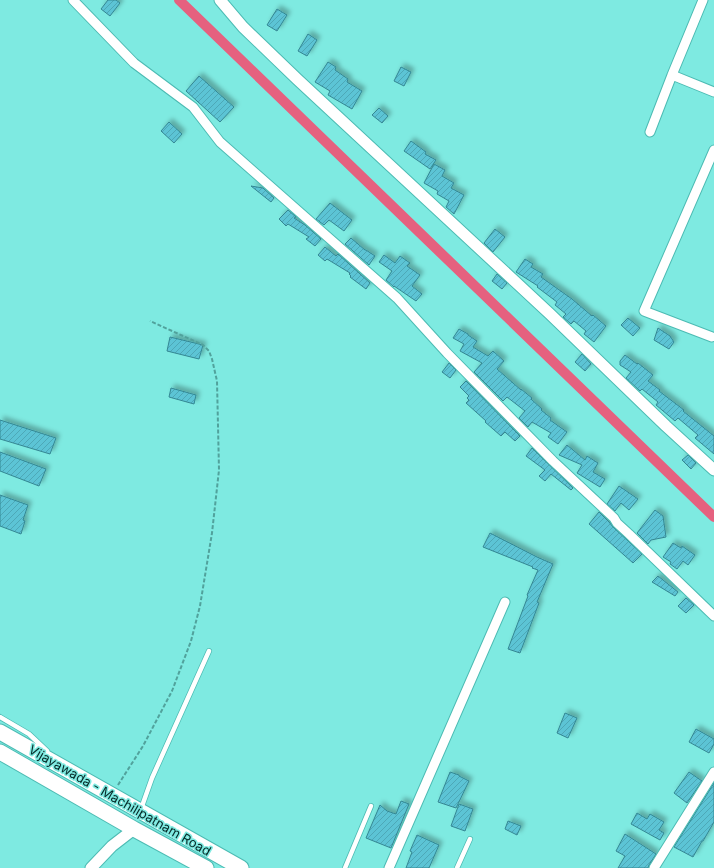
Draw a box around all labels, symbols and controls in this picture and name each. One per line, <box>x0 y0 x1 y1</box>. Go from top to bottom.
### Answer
street label: Vijayawada - Machilipatnam Road <box>26 741 214 859</box>

